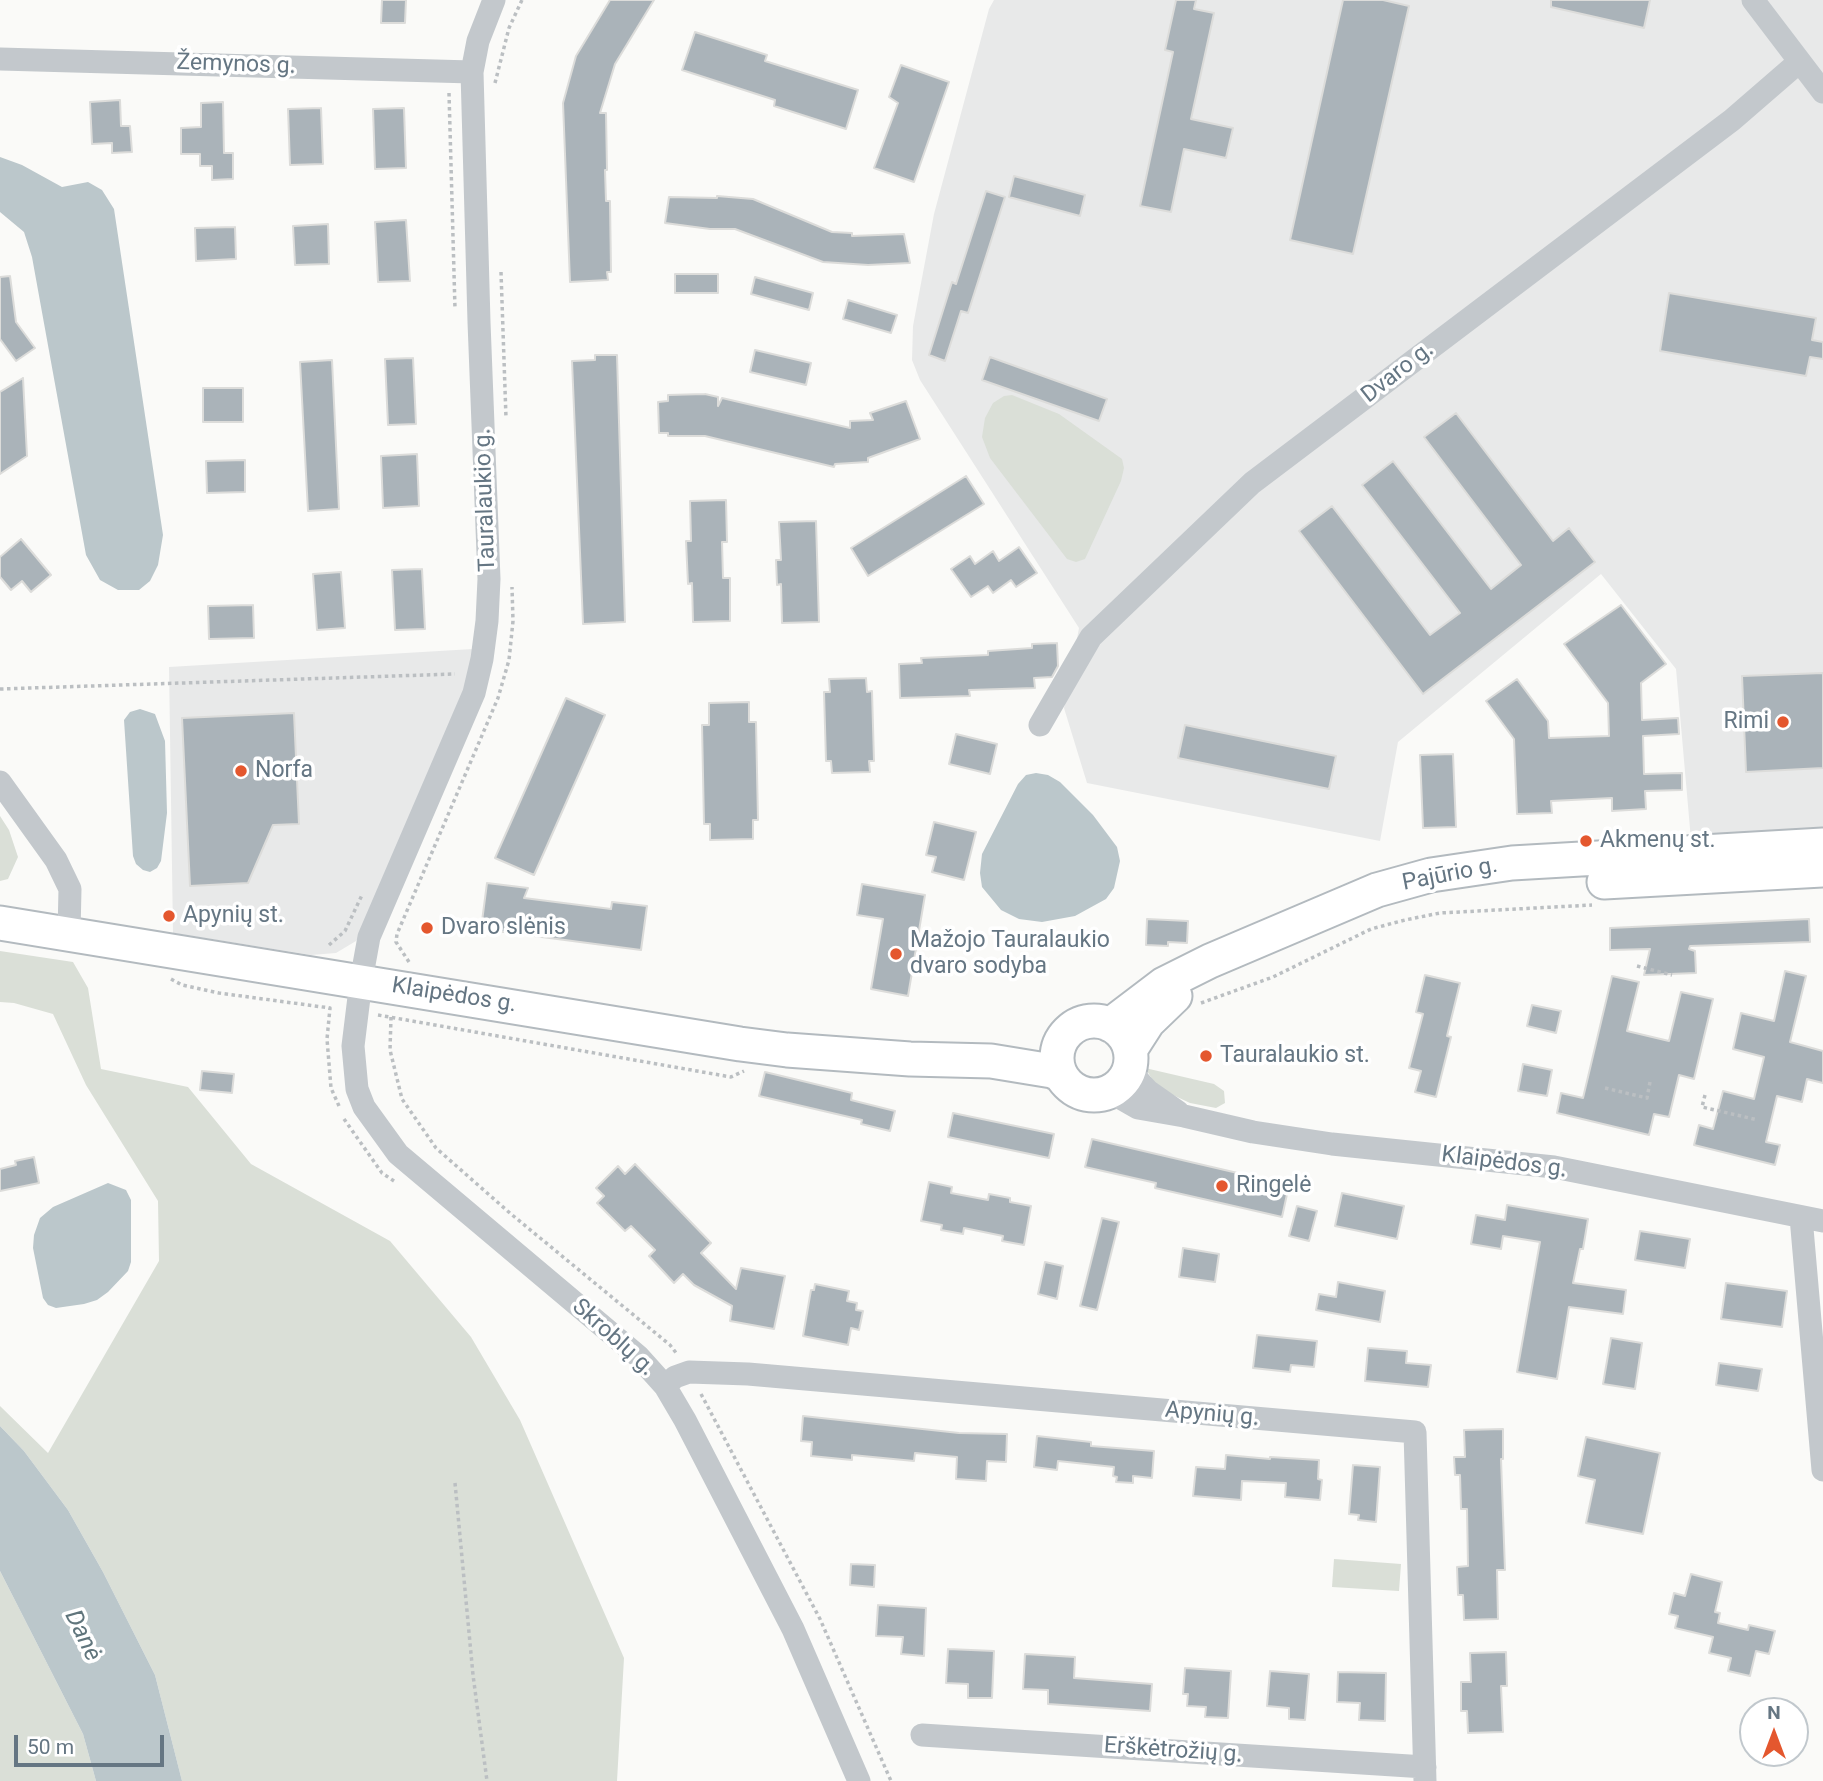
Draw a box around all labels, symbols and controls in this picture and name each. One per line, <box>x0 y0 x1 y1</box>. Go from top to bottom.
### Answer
street label: Žemynos g. <box>176 49 296 81</box>
street label: Dvaro g. <box>1356 336 1440 410</box>
street label: Tauralaukio g. <box>470 428 502 572</box>
place label: Rimi <box>1723 708 1769 736</box>
marker: Rimi <box>1775 714 1791 730</box>
place label: Norfa <box>255 757 313 785</box>
marker: Norfa <box>233 763 249 779</box>
place label: Akmenų st. <box>1600 827 1716 855</box>
marker: Akmenų st. <box>1578 833 1594 849</box>
street label: Pajūrio g. <box>1400 852 1500 898</box>
place label: Apynių st. <box>183 902 284 930</box>
marker: Apynių st. <box>161 908 177 924</box>
place label: Dvaro slėnis <box>441 914 566 942</box>
marker: Dvaro slėnis <box>419 920 435 936</box>
place label: Mažojo Tauralaukio dvaro sodyba <box>910 927 1110 981</box>
marker: Mažojo Tauralaukio dvaro sodyba <box>888 946 904 962</box>
street label: Klaipėdos g. <box>390 973 518 1019</box>
place label: Tauralaukio st. <box>1220 1042 1370 1070</box>
marker: Tauralaukio st. <box>1198 1048 1214 1064</box>
street label: Klaipėdos g. <box>1440 1142 1568 1184</box>
place label: Ringelė <box>1236 1172 1311 1200</box>
marker: Ringelė <box>1214 1178 1230 1194</box>
street label: Skroblų g. <box>566 1294 660 1382</box>
street label: Apynių g. <box>1164 1397 1260 1433</box>
water label: Danė <box>57 1606 107 1666</box>
north arrow <box>1739 1697 1809 1767</box>
text: N <box>1767 1701 1781 1724</box>
scale bar <box>18 1722 168 1766</box>
street label: Erškėtrožių g. <box>1103 1732 1243 1770</box>
text: 50 m <box>27 1735 74 1759</box>

